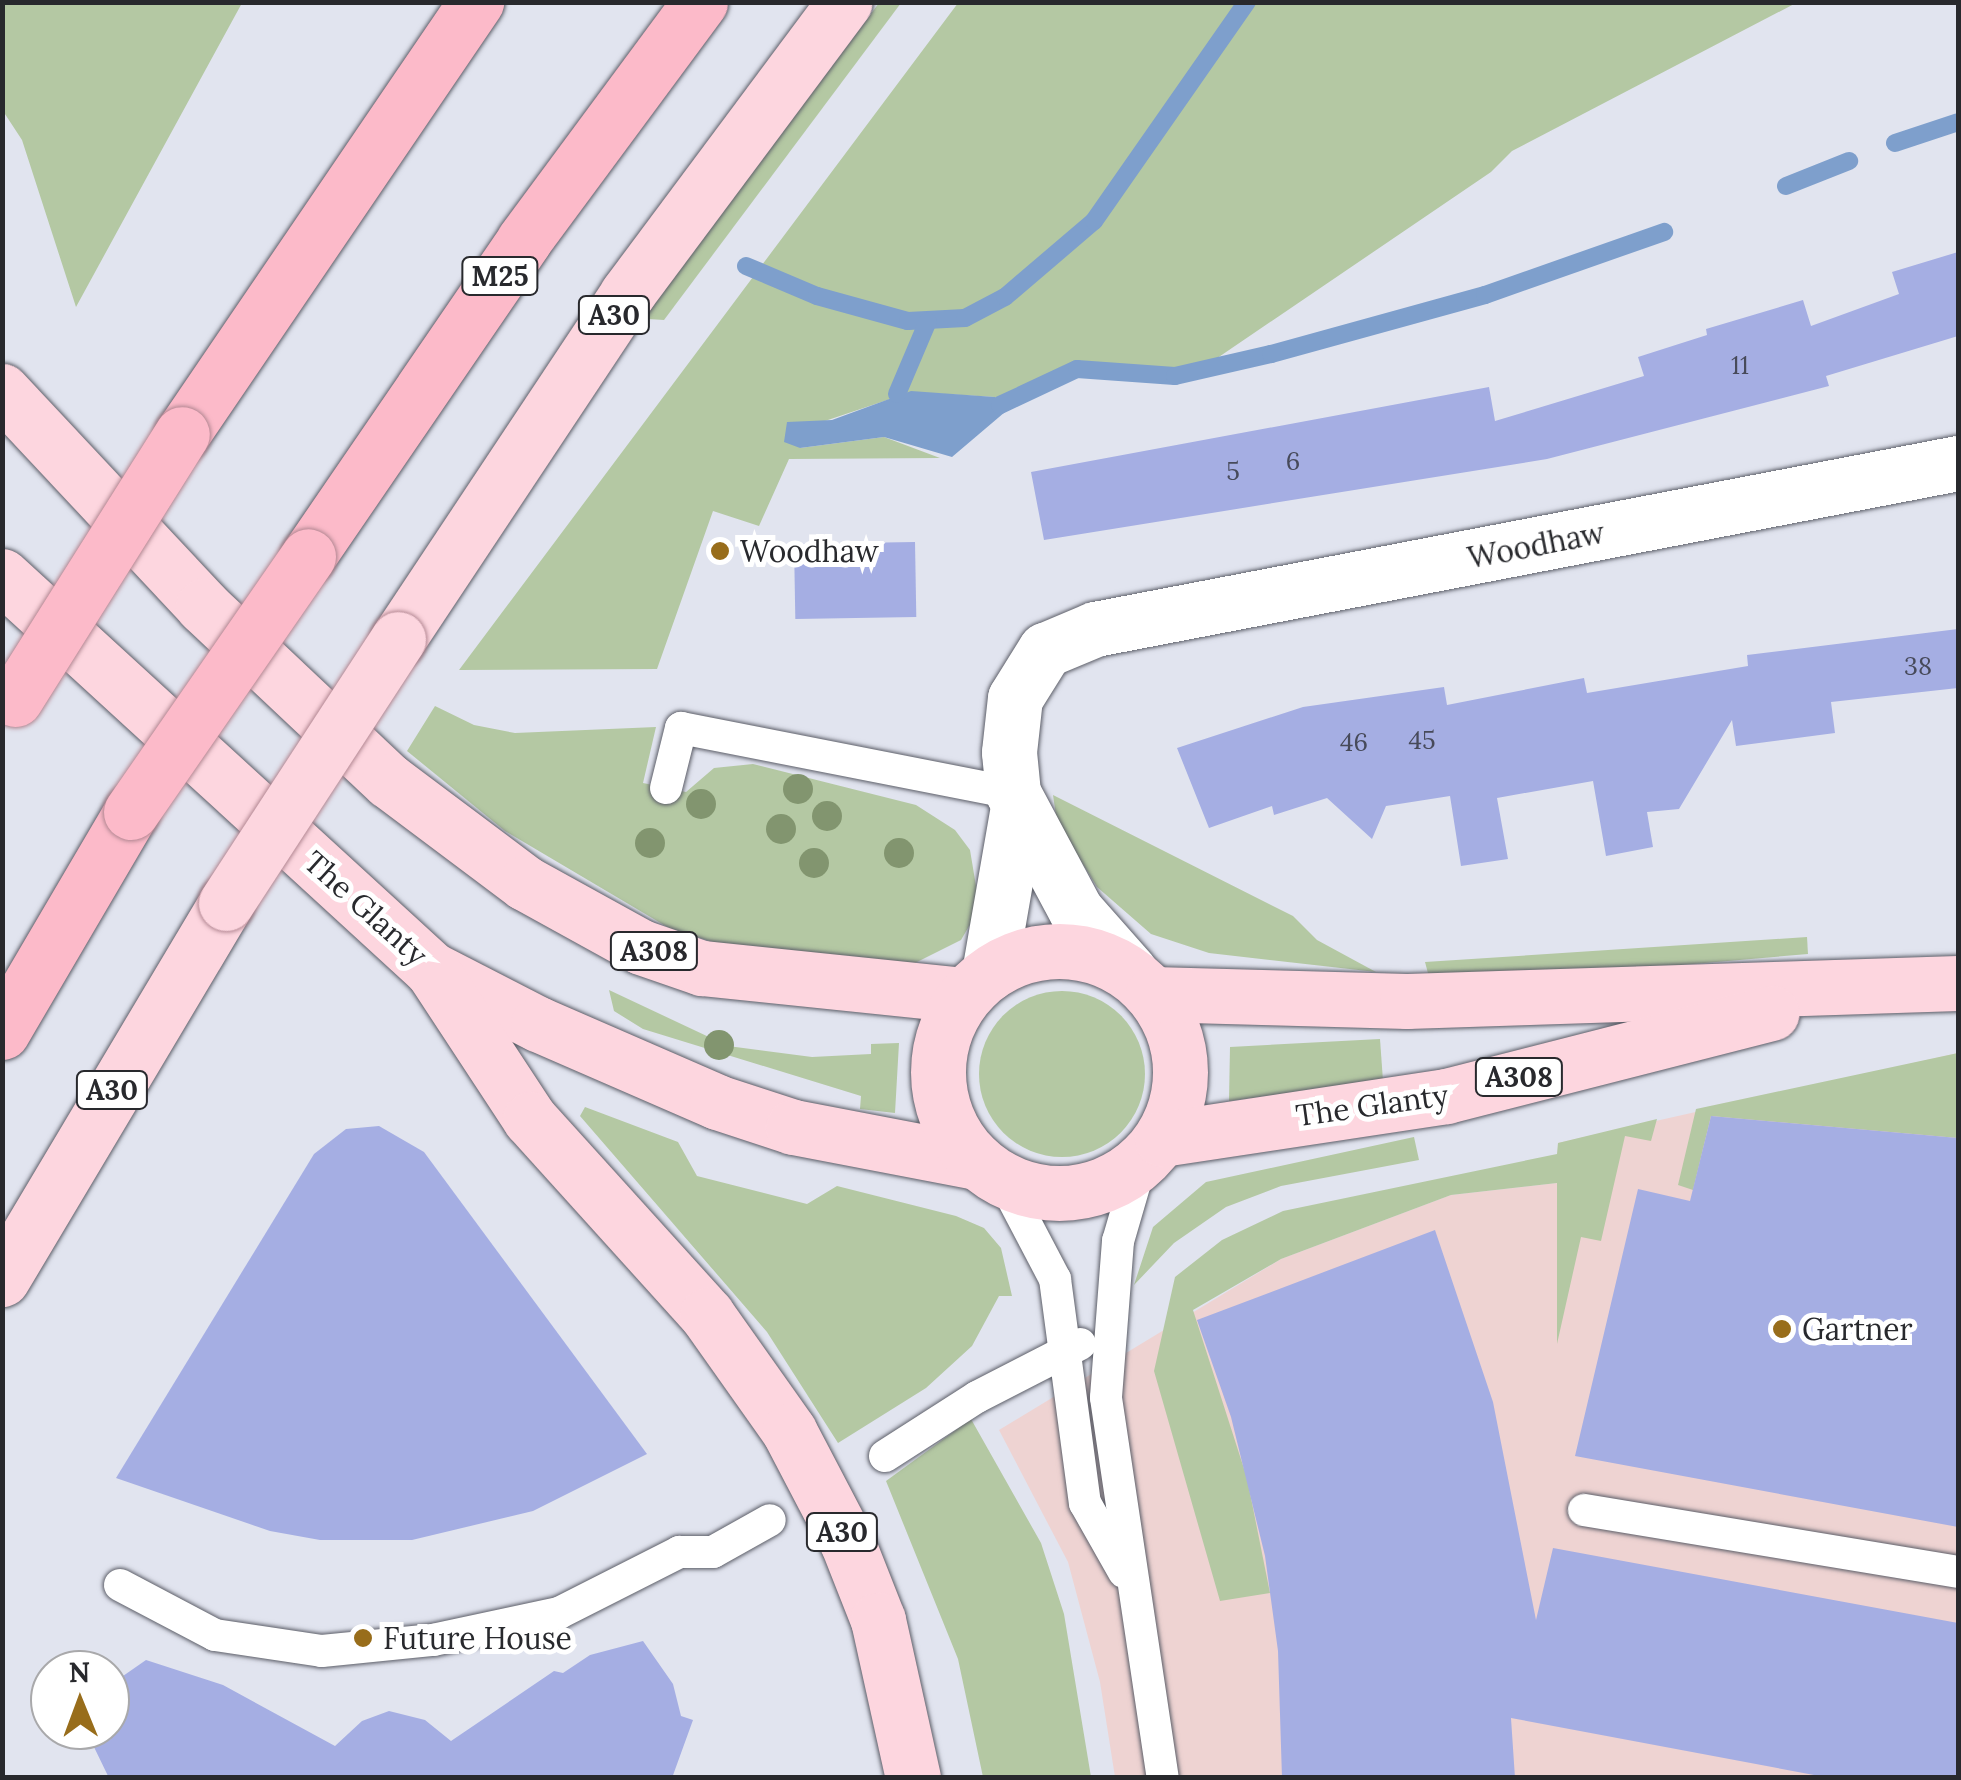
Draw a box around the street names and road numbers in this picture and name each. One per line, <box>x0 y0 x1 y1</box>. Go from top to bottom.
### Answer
road number: M25 <box>460 253 540 299</box>
road number: A30 <box>576 292 652 338</box>
street label: Woodhaw <box>1464 514 1608 576</box>
street label: The Glanty <box>297 843 435 973</box>
road number: A308 <box>609 928 699 974</box>
road number: A308 <box>1474 1054 1564 1100</box>
road number: A30 <box>74 1067 150 1113</box>
street label: The Glanty <box>1294 1077 1450 1133</box>
road number: A30 <box>804 1509 880 1555</box>

